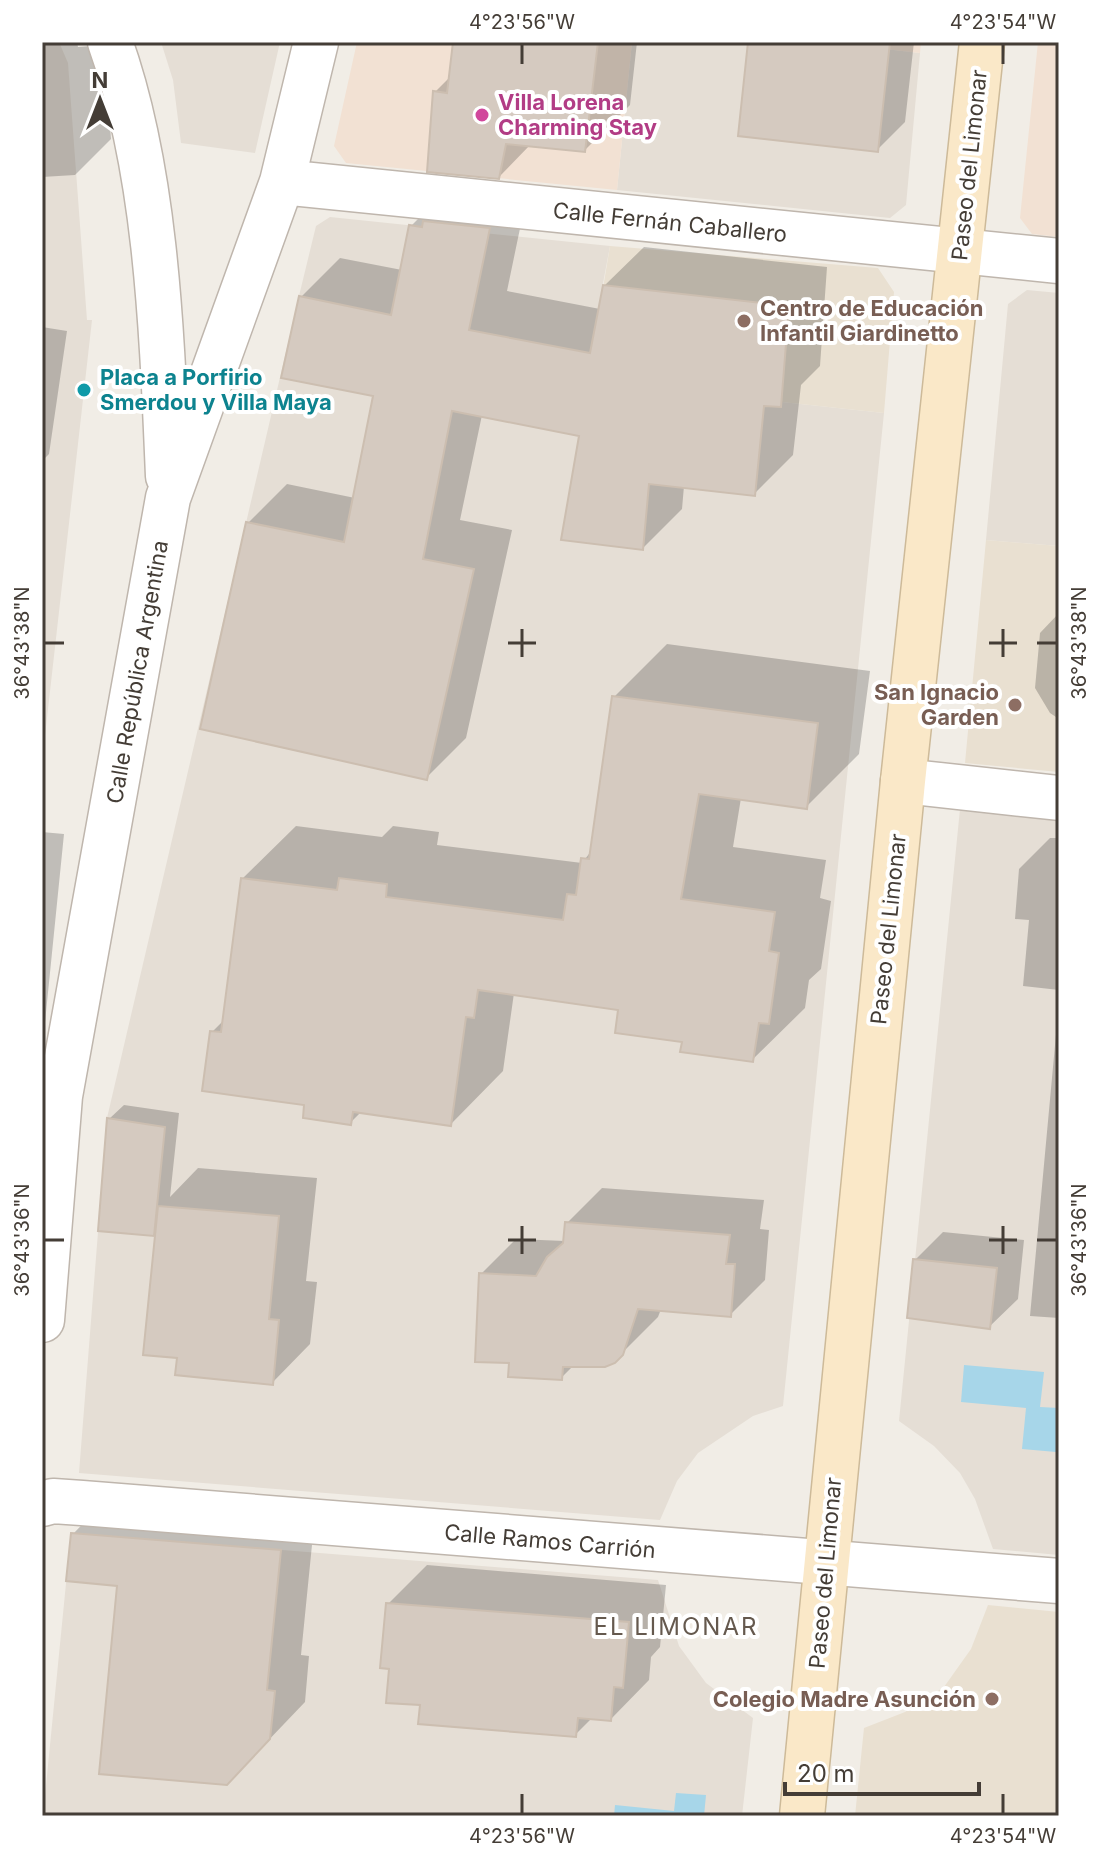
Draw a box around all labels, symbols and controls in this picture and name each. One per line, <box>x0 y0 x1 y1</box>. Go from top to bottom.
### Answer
text: 4°23'56"W <box>469 10 575 34</box>
text: 4°23'54"W <box>950 10 1056 34</box>
north arrow <box>60 60 140 140</box>
text: N <box>92 67 108 93</box>
street label: Paseo del Limonar <box>946 68 992 262</box>
place label: Villa Lorena Charming Stay <box>498 89 657 140</box>
marker: Villa Lorena Charming Stay <box>473 106 491 124</box>
street label: Calle Fernán Caballero <box>552 197 788 247</box>
place label: Centro de Educación Infantil Giardinetto <box>760 295 983 346</box>
marker: Centro de Educación Infantil Giardinetto <box>735 312 753 330</box>
place label: Placa a Porfirio Smerdou y Villa Maya <box>100 364 332 415</box>
marker: Placa a Porfirio Smerdou y Villa Maya <box>75 381 93 399</box>
street label: Calle República Argentina <box>101 538 173 806</box>
text: 36°43'38"N <box>10 586 34 700</box>
text: 36°43'38"N <box>1067 586 1091 700</box>
place label: San Ignacio Garden <box>874 679 999 730</box>
marker: San Ignacio Garden <box>1006 696 1024 714</box>
street label: Paseo del Limonar <box>865 832 911 1026</box>
text: 36°43'36"N <box>10 1183 34 1297</box>
text: 36°43'36"N <box>1067 1183 1091 1297</box>
street label: Paseo del Limonar <box>804 1476 846 1670</box>
street label: Calle Ramos Carrión <box>443 1519 657 1563</box>
district label: EL LIMONAR <box>594 1612 758 1641</box>
place label: Colegio Madre Asunción <box>713 1686 976 1712</box>
marker: Colegio Madre Asunción <box>983 1690 1001 1708</box>
scale bar <box>785 1746 979 1796</box>
text: 20 m <box>797 1759 855 1788</box>
text: 4°23'56"W <box>469 1824 575 1848</box>
text: 4°23'54"W <box>950 1824 1056 1848</box>

